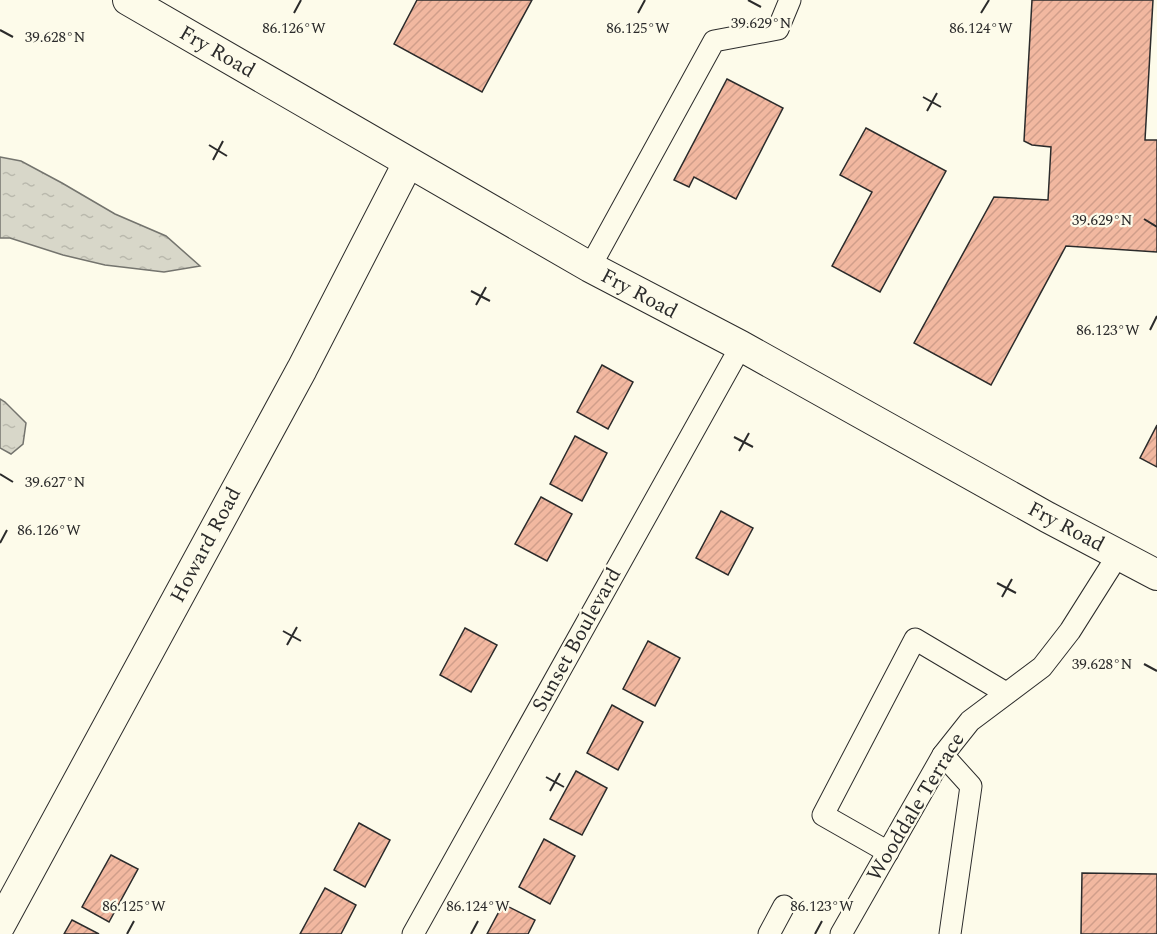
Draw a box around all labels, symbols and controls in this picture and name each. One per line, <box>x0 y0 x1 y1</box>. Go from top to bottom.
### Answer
text: 39.629°N <box>731 12 791 35</box>
street label: Fry Road <box>173 17 261 87</box>
text: 86.126°W <box>262 17 326 40</box>
text: 86.125°W <box>606 17 670 40</box>
text: 86.124°W <box>949 17 1013 40</box>
text: 39.628°N <box>25 26 85 49</box>
text: 39.629°N <box>1072 209 1132 232</box>
street label: Fry Road <box>595 260 683 328</box>
text: 86.123°W <box>1076 319 1140 342</box>
text: 39.627°N <box>25 471 85 494</box>
street label: Howard Road <box>162 481 250 609</box>
street label: Fry Road <box>1022 493 1110 561</box>
text: 86.126°W <box>17 519 81 542</box>
street label: Sunset Boulevard <box>524 562 630 718</box>
text: 39.628°N <box>1072 653 1132 676</box>
street label: Wooddale Terrace <box>859 726 973 888</box>
text: 86.125°W <box>102 895 166 918</box>
text: 86.124°W <box>446 895 510 918</box>
text: 86.123°W <box>790 895 854 918</box>

